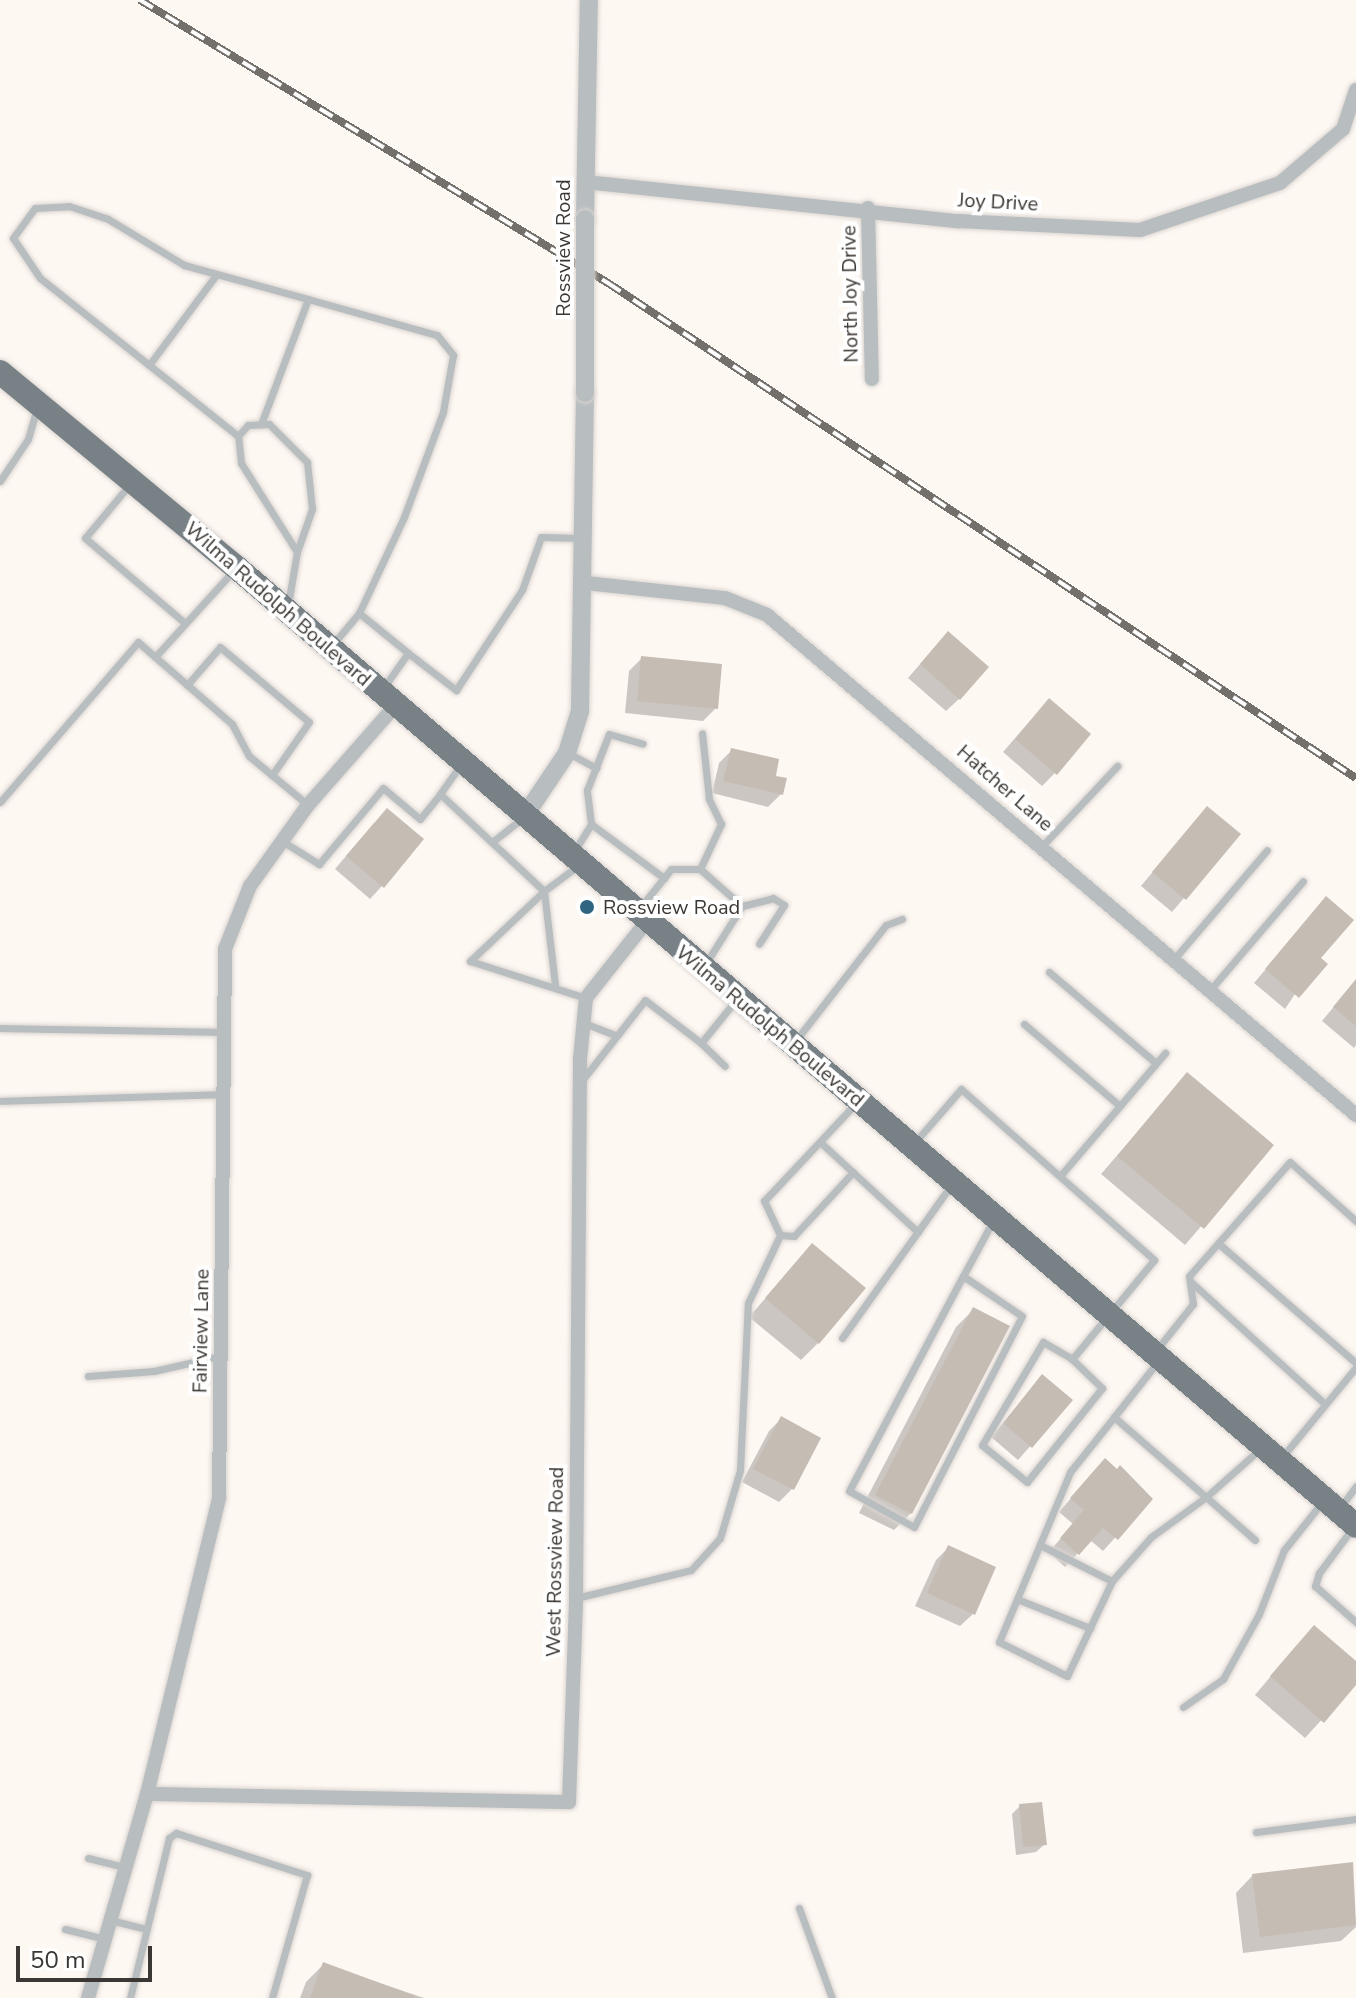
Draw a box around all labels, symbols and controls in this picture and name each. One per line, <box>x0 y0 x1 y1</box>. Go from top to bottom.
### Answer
street label: Rossview Road <box>551 179 575 317</box>
street label: Joy Drive <box>957 188 1039 216</box>
street label: North Joy Drive <box>837 225 863 363</box>
street label: Wilma Rudolph Boulevard <box>180 517 376 691</box>
street label: Hatcher Lane <box>952 740 1058 836</box>
place label: Rossview Road <box>603 895 740 919</box>
marker: Rossview Road <box>578 898 596 916</box>
street label: Wilma Rudolph Boulevard <box>671 940 869 1112</box>
street label: Fairview Lane <box>188 1269 214 1393</box>
street label: West Rossview Road <box>541 1467 569 1657</box>
scale bar <box>20 1930 156 1980</box>
text: 50 m <box>30 1944 86 1976</box>

